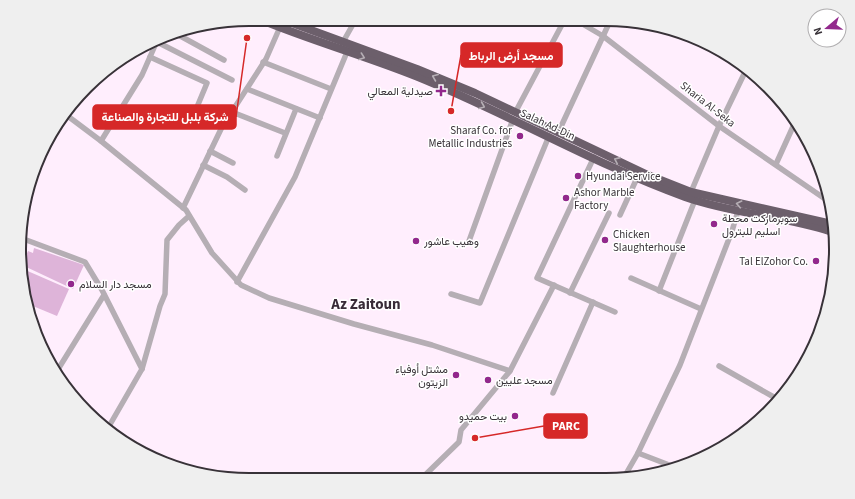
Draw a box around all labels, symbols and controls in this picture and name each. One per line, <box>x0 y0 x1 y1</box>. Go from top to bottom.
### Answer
north arrow <box>807 8 847 48</box>
text: N <box>810 25 826 37</box>
callout: مسجد أرض الرباط <box>461 43 562 67</box>
text: مسجد أرض الرباط <box>468 48 554 65</box>
one-way arrow <box>358 52 365 61</box>
one-way arrow <box>432 73 439 81</box>
street label: Sharia Al-Seka <box>677 78 738 131</box>
place label: صيدلية المعالي <box>367 84 433 101</box>
marker: صيدلية المعالي <box>436 86 446 96</box>
one-way arrow <box>479 101 486 109</box>
callout: شركة بلبل للتجارة والصناعة <box>93 105 236 129</box>
street label: Salah Ad-Din <box>518 105 578 144</box>
text: شركة بلبل للتجارة والصناعة <box>101 109 229 126</box>
place label: Sharaf Co. for Metallic Industries <box>428 123 512 151</box>
marker: Sharaf Co. for Metallic Industries <box>515 131 525 141</box>
one-way arrow <box>613 157 621 165</box>
place label: Hyundai Service <box>586 169 661 184</box>
marker: Hyundai Service <box>573 171 583 181</box>
place label: Ashor Marble Factory <box>574 185 635 213</box>
marker: Ashor Marble Factory <box>561 193 571 203</box>
one-way arrow <box>736 200 742 208</box>
place label: سوبرماركت محطة اسليم للبترول <box>722 211 798 239</box>
marker: سوبرماركت محطة اسليم للبترول <box>709 219 719 229</box>
place label: Chicken Slaughterhouse <box>613 227 686 255</box>
place label: وهيب عاشور <box>423 234 479 249</box>
marker: Chicken Slaughterhouse <box>600 235 610 245</box>
marker: وهيب عاشور <box>411 236 421 246</box>
place label: Tal ElZohor Co. <box>739 254 808 269</box>
marker: Tal ElZohor Co. <box>811 256 821 266</box>
place label: مسجد دار السلام <box>79 277 152 292</box>
marker: مسجد دار السلام <box>66 279 76 289</box>
district label: Az Zaitoun <box>330 294 401 315</box>
place label: مشتل أوفياء الزيتون <box>395 362 448 390</box>
marker: مشتل أوفياء الزيتون <box>451 370 461 380</box>
place label: مسجد عليين <box>496 373 553 388</box>
marker: مسجد عليين <box>483 375 493 385</box>
place label: بيت حميدو <box>459 409 507 424</box>
marker: بيت حميدو <box>510 411 520 421</box>
callout: PARC <box>544 414 587 438</box>
text: PARC <box>552 418 580 435</box>

